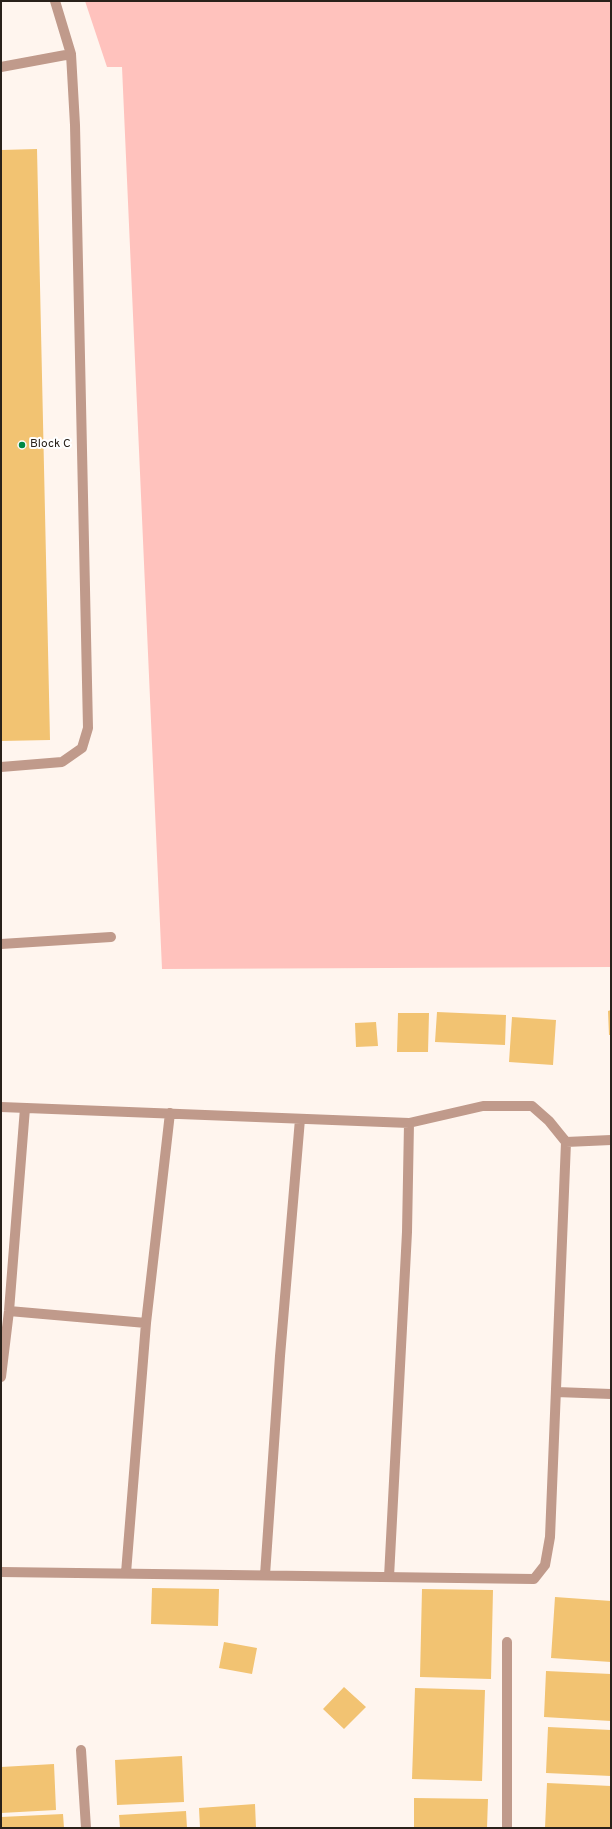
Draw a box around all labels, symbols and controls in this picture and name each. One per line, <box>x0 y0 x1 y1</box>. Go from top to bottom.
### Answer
place label: Block C <box>30 438 71 452</box>
marker: Block C <box>17 440 27 450</box>

